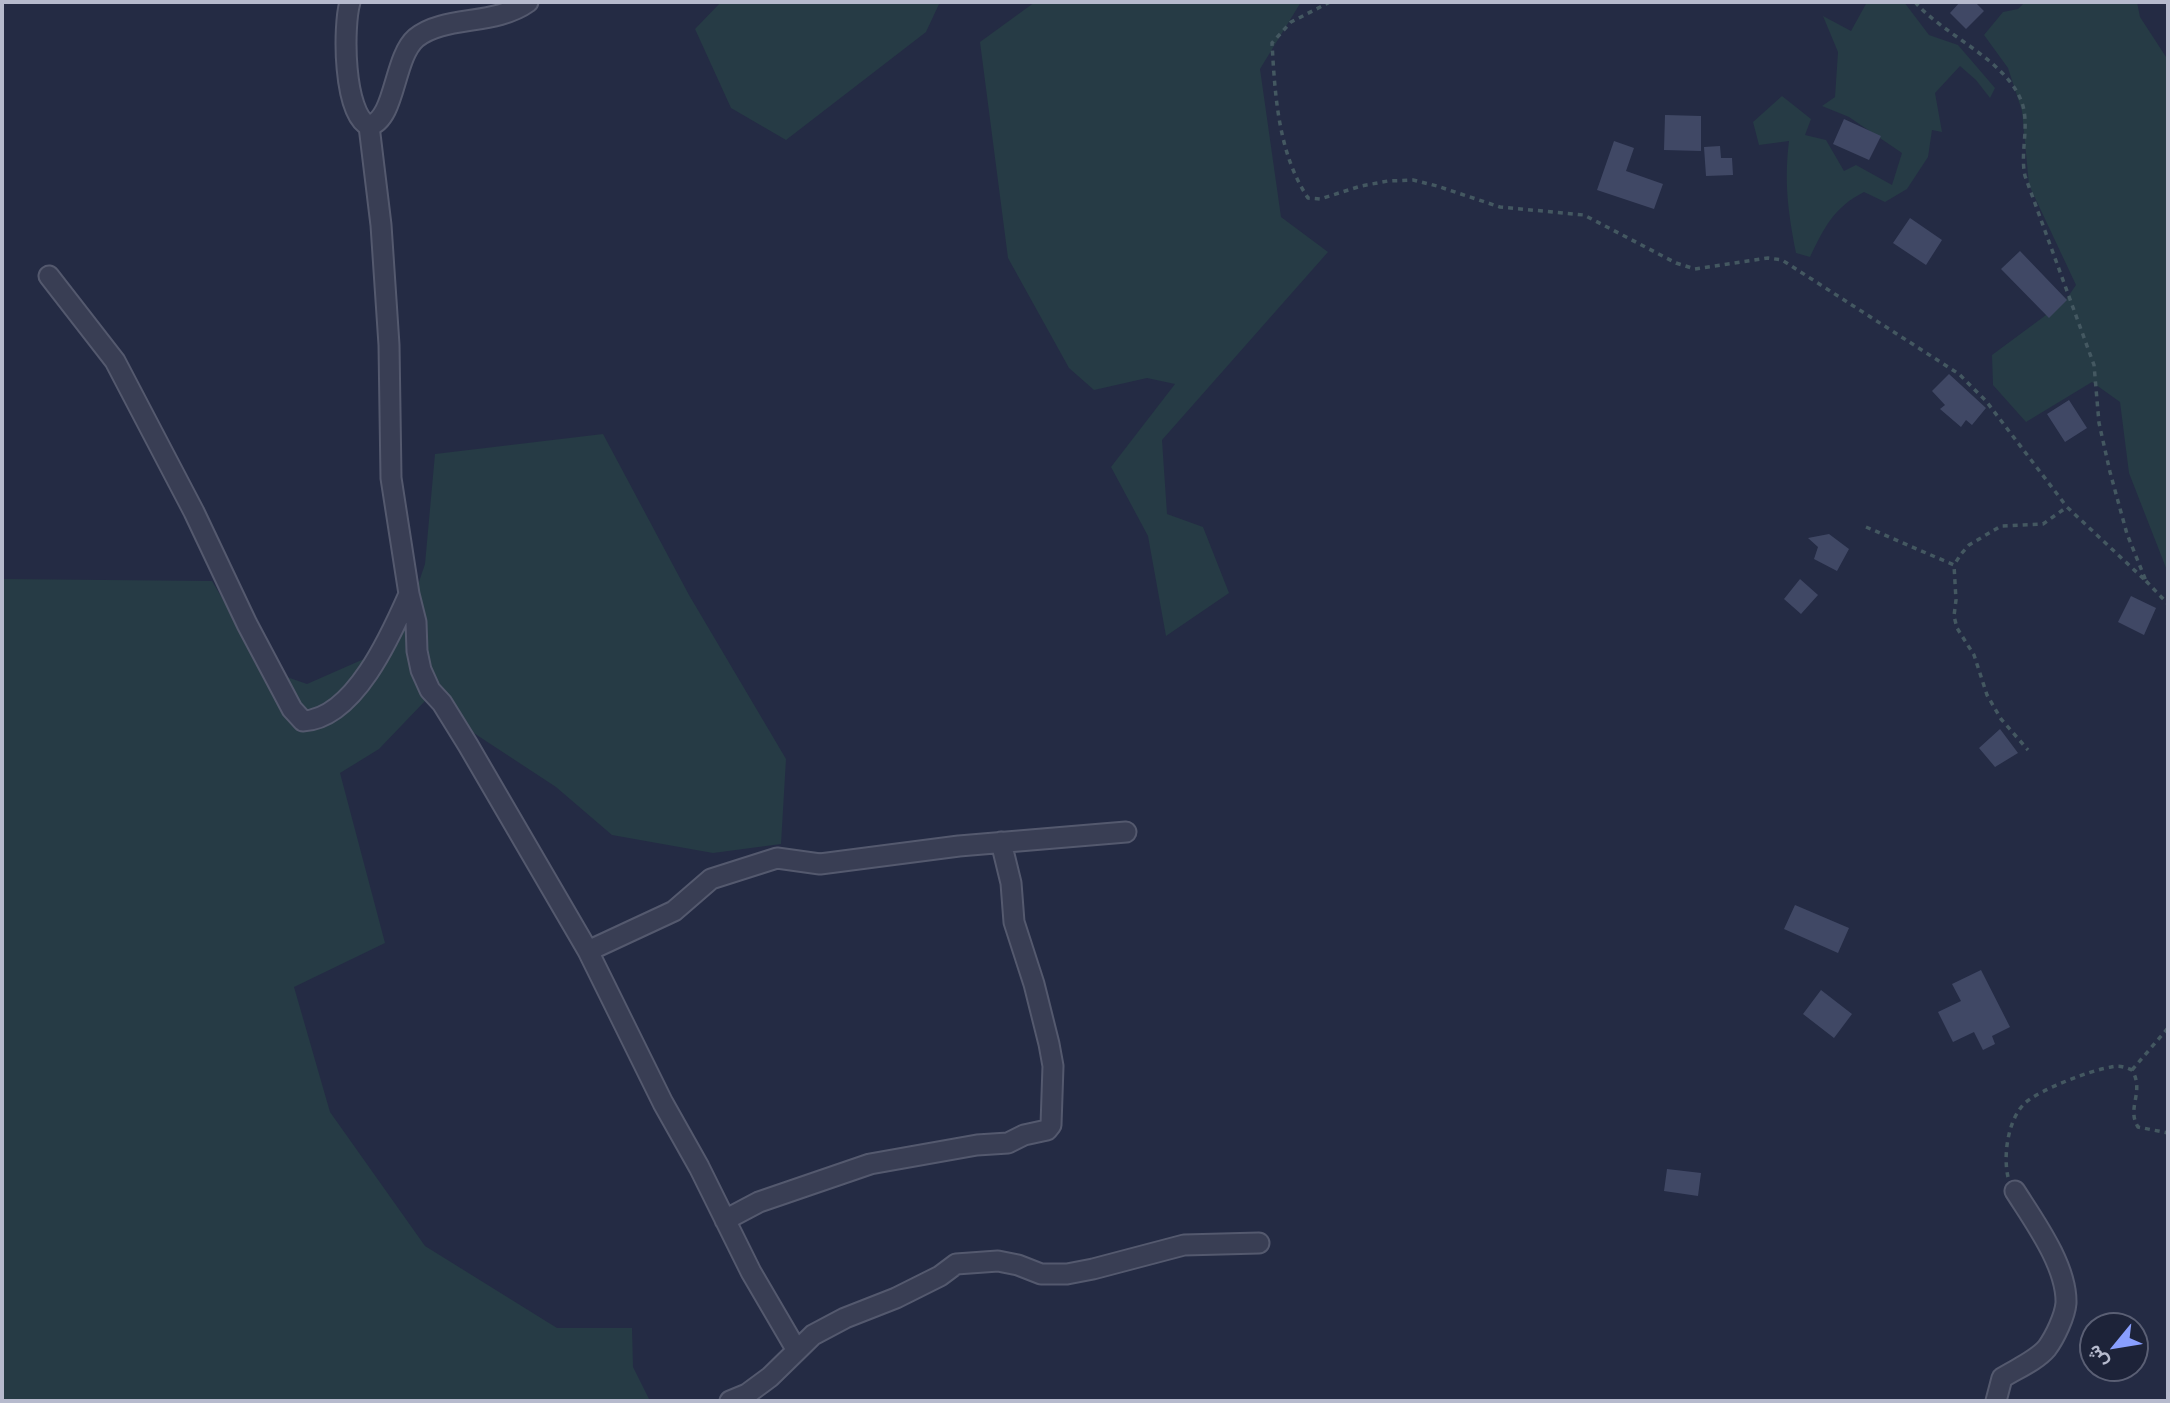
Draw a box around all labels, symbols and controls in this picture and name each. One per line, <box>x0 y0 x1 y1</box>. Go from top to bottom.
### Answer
north arrow <box>2079 1312 2149 1382</box>
text: ش <box>2081 1341 2114 1372</box>

